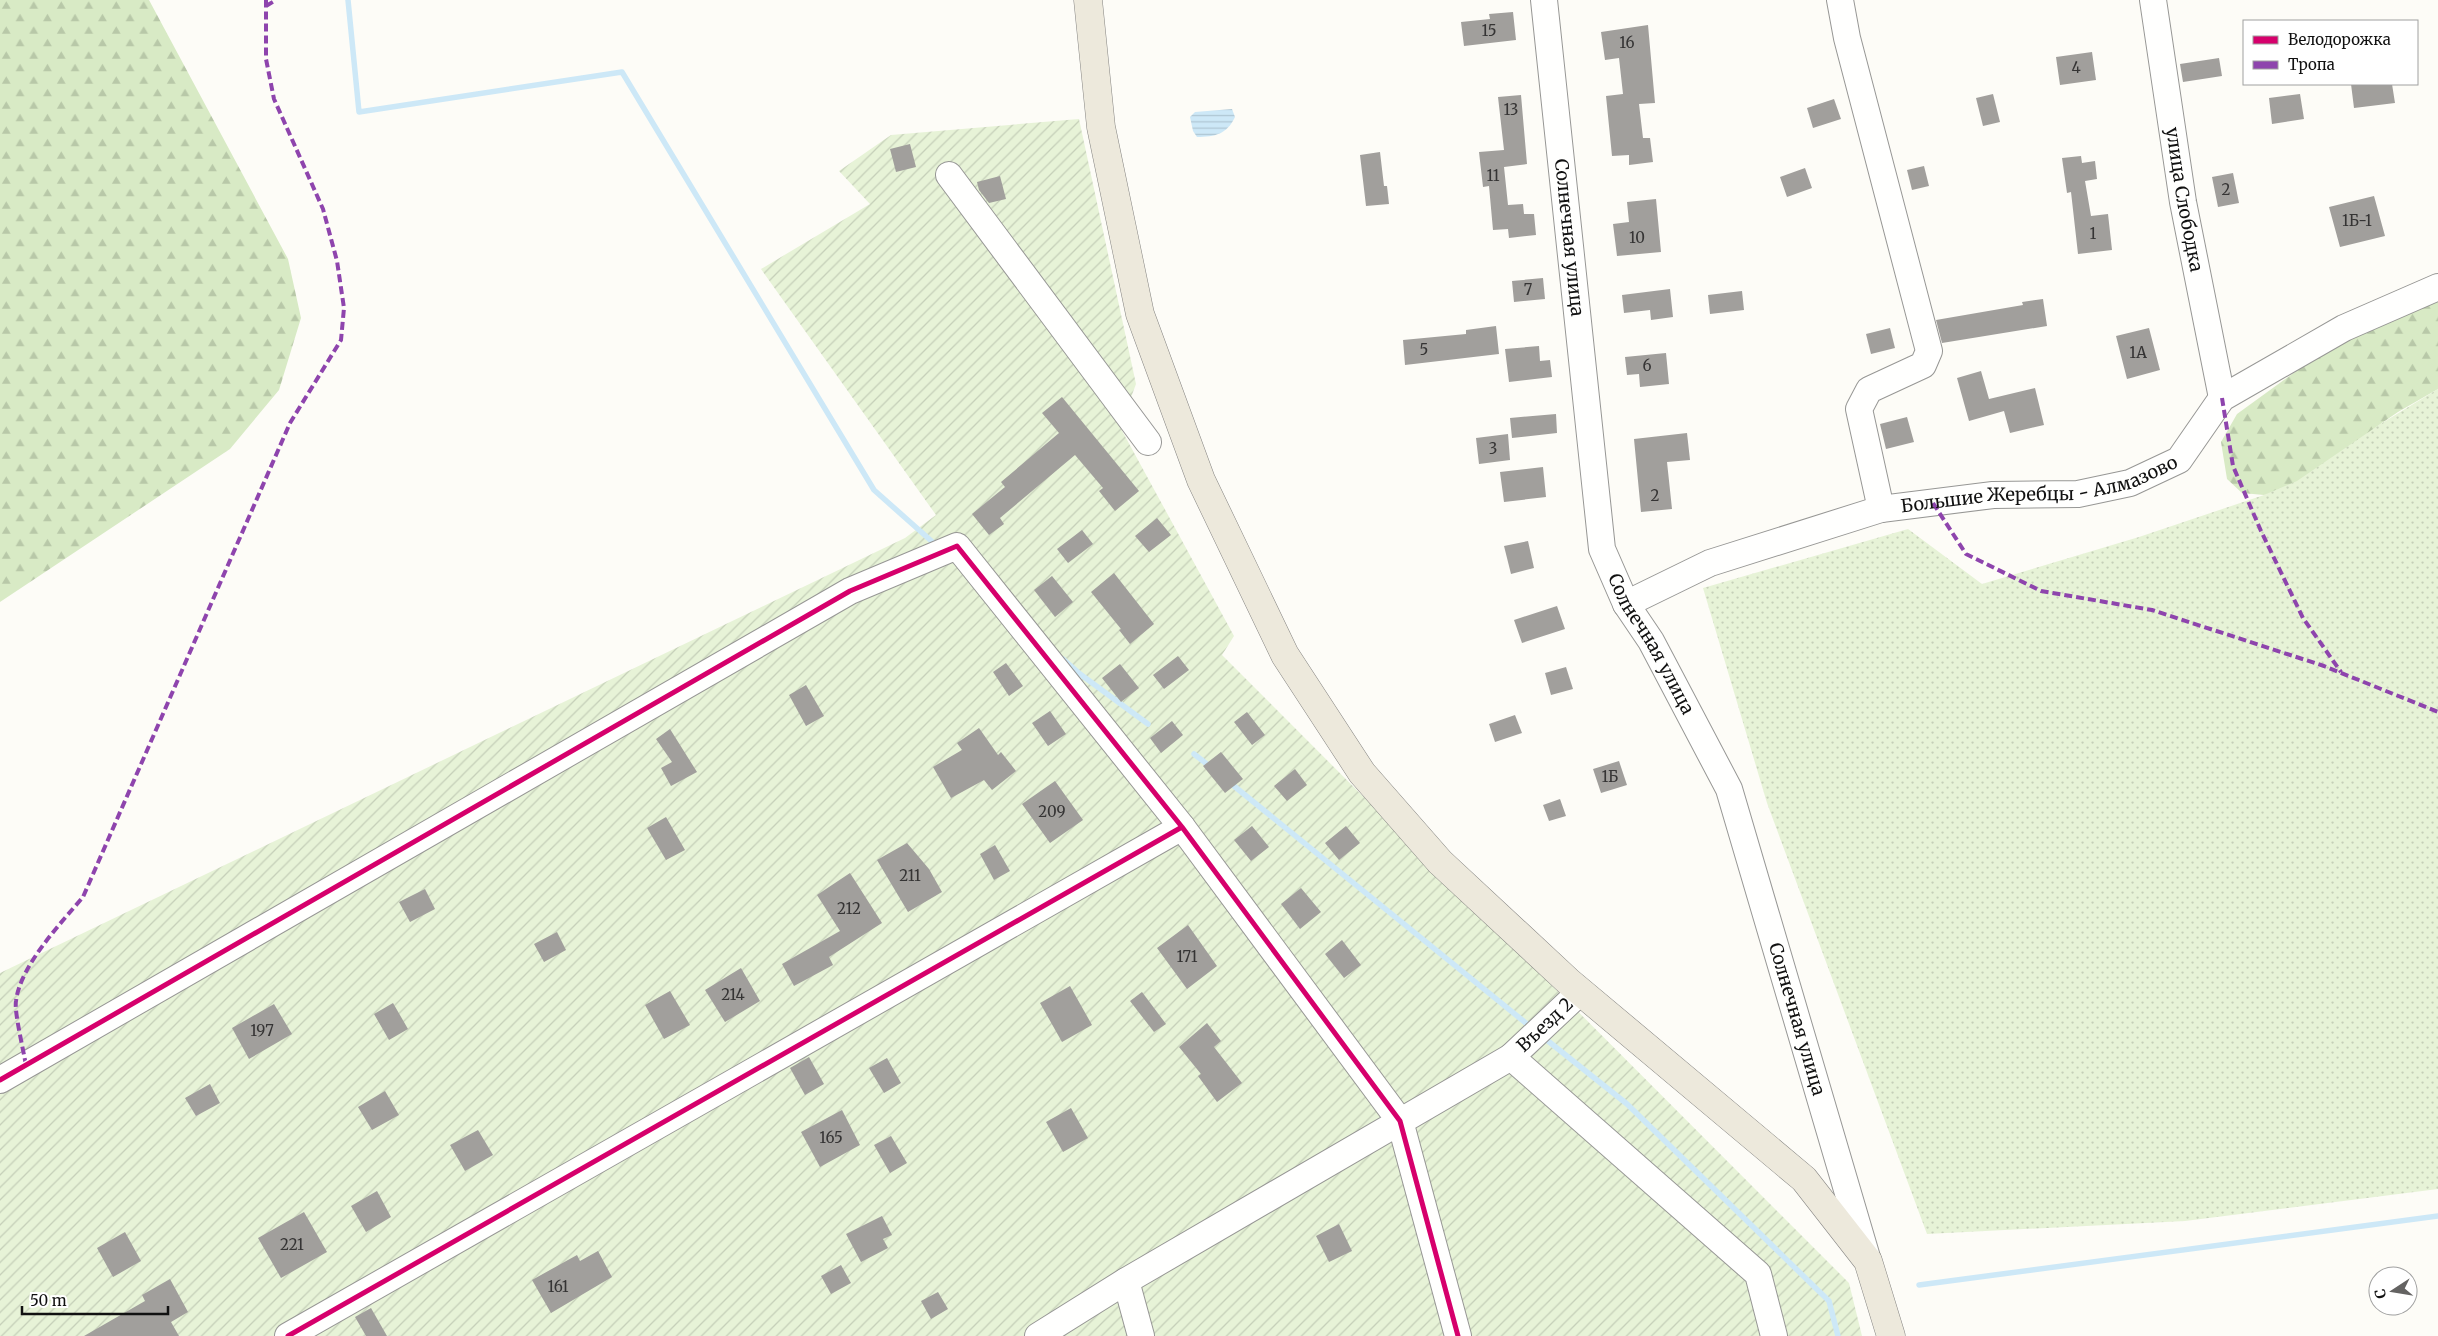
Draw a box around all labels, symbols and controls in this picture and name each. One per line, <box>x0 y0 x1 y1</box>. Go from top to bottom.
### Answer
legend <box>2243 20 2418 85</box>
house number: 15 <box>1481 21 1497 40</box>
text: Велодорожка <box>2288 30 2391 49</box>
house number: 16 <box>1619 33 1635 52</box>
text: Тропа <box>2288 55 2335 74</box>
house number: 4 <box>2071 58 2081 77</box>
house number: 13 <box>1504 100 1518 119</box>
street label: улица Слободка <box>2161 126 2209 274</box>
street label: Солнечная улица <box>1550 158 1589 318</box>
house number: 11 <box>1486 166 1500 185</box>
house number: 2 <box>2222 180 2231 199</box>
house number: 1Б-1 <box>2342 211 2372 230</box>
house number: 1 <box>2090 224 2097 243</box>
house number: 10 <box>1629 228 1645 247</box>
house number: 7 <box>1524 280 1533 299</box>
house number: 5 <box>1420 340 1428 359</box>
house number: 1А <box>2129 343 2147 362</box>
house number: 6 <box>1642 356 1652 375</box>
house number: 3 <box>1489 439 1497 458</box>
street label: Большие Жеребцы - Алмазово <box>1899 450 2181 517</box>
house number: 2 <box>1651 486 1660 505</box>
street label: Солнечная улица <box>1603 570 1700 718</box>
house number: 1Б <box>1602 767 1618 786</box>
house number: 209 <box>1038 802 1066 821</box>
house number: 211 <box>899 866 921 885</box>
house number: 212 <box>837 899 861 918</box>
street label: Солнечная улица <box>1764 940 1831 1099</box>
house number: 171 <box>1177 947 1198 966</box>
house number: 214 <box>721 985 745 1004</box>
street label: Въезд 2 <box>1512 992 1578 1057</box>
house number: 197 <box>250 1021 274 1040</box>
house number: 165 <box>819 1128 843 1147</box>
house number: 221 <box>280 1235 304 1254</box>
north arrow <box>2368 1266 2418 1316</box>
house number: 161 <box>547 1277 569 1296</box>
scale bar <box>22 1284 169 1316</box>
text: С <box>2371 1287 2390 1300</box>
text: 50 m <box>30 1291 67 1310</box>

